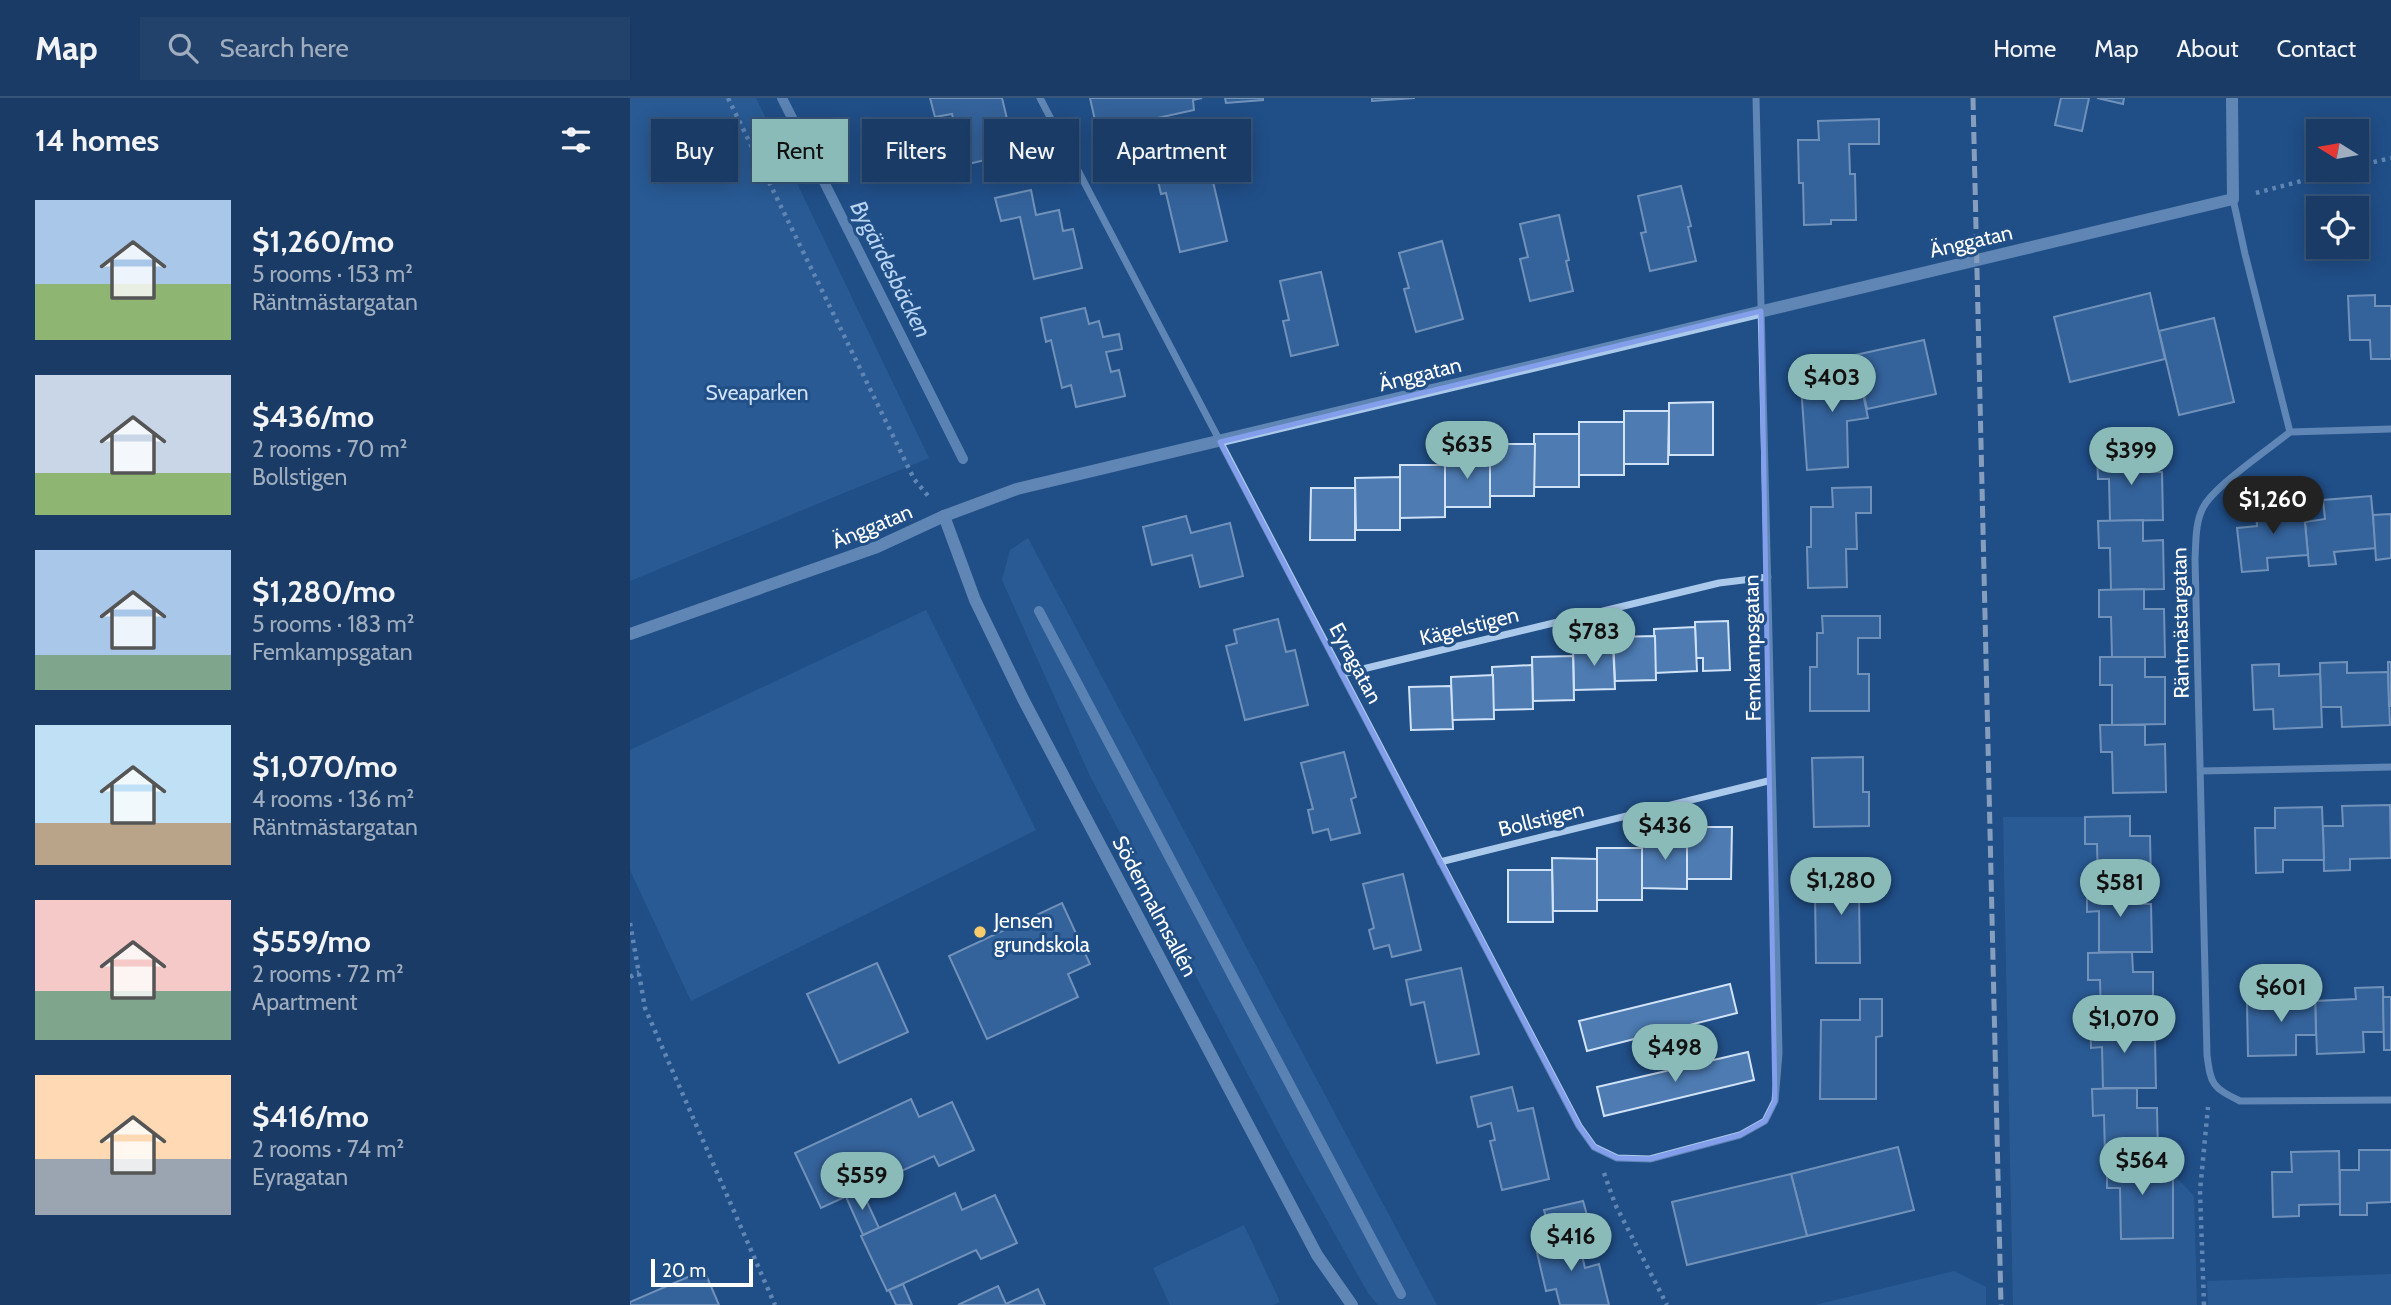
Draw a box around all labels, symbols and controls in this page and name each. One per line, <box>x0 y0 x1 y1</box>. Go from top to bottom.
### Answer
search box <box>140 17 630 80</box>
text: Map <box>35 28 98 68</box>
icon: search <box>164 29 202 67</box>
text: Search here <box>220 32 349 64</box>
text: Home <box>1993 34 2056 63</box>
text: Map <box>2094 34 2139 63</box>
text: About <box>2177 34 2239 63</box>
text: Contact <box>2277 34 2356 63</box>
chip: Buy <box>651 119 738 182</box>
chip: Rent <box>752 119 848 182</box>
chip: Filters <box>862 119 970 182</box>
chip: New <box>984 119 1079 182</box>
chip: Apartment <box>1093 119 1251 182</box>
north arrow <box>2306 119 2370 182</box>
map controls <box>2306 119 2369 259</box>
icon: filters <box>557 121 595 159</box>
text: 14 homes <box>35 122 159 159</box>
water label: Bygärdesbäcken <box>844 196 938 342</box>
button: locate <box>2306 196 2369 259</box>
street label: Änggatan <box>1927 219 2015 263</box>
text: $1,260/mo <box>252 223 394 260</box>
icon: home <box>91 228 175 312</box>
text: 5 rooms · 153 m² <box>252 260 413 288</box>
text: Räntmästargatan <box>252 288 418 316</box>
street label: Änggatan <box>1376 352 1464 396</box>
pin: $403 <box>1791 354 1873 414</box>
text: $403 <box>1804 363 1860 391</box>
park label: Sveaparken <box>706 380 808 405</box>
text: $436/mo <box>252 398 374 435</box>
icon: home <box>91 403 175 487</box>
pin: $635 <box>1426 422 1508 481</box>
pin: $399 <box>2090 428 2172 487</box>
text: $635 <box>1441 430 1493 458</box>
text: 2 rooms · 70 m² <box>252 435 407 463</box>
text: $399 <box>2105 436 2157 464</box>
text: Bollstigen <box>252 463 347 491</box>
pin: $1,260 <box>2216 476 2330 536</box>
text: $1,260 <box>2239 485 2307 513</box>
street label: Änggatan <box>828 499 916 553</box>
street label: Räntmästargatan <box>2166 547 2194 699</box>
text: $1,280/mo <box>252 573 395 610</box>
street label: Femkampsgatan <box>1738 574 1766 722</box>
icon: home <box>91 578 175 662</box>
street label: Kägelstigen <box>1417 602 1521 650</box>
pin: $783 <box>1553 608 1635 668</box>
text: 5 rooms · 183 m² <box>252 610 414 638</box>
text: $783 <box>1568 617 1620 645</box>
street label: Eyragatan <box>1324 618 1388 708</box>
text: Femkampsgatan <box>252 638 413 666</box>
text: $1,070/mo <box>252 748 397 785</box>
icon: home <box>91 753 175 837</box>
text: 4 rooms · 136 m² <box>252 785 414 813</box>
street label: Bollstigen <box>1496 796 1586 842</box>
pin: $436 <box>1624 802 1706 862</box>
text: $436 <box>1639 811 1691 839</box>
text: Räntmästargatan <box>252 813 418 841</box>
street label: Södermalmsallén <box>1107 831 1203 981</box>
pin: $1,280 <box>1784 858 1898 917</box>
pin: $581 <box>2079 860 2161 919</box>
text: $1,280 <box>1806 866 1876 894</box>
text: $581 <box>2096 868 2144 896</box>
place label: Jensen grundskola <box>993 908 1090 957</box>
text: $559/mo <box>252 923 371 960</box>
marker: Jensen grundskola <box>972 924 988 940</box>
icon: home <box>91 928 175 1012</box>
text: 2 rooms · 72 m² <box>252 960 404 988</box>
pin: $601 <box>2240 964 2322 1024</box>
text: $601 <box>2256 973 2307 1001</box>
text: Apartment <box>252 988 357 1016</box>
pin: $1,070 <box>2067 996 2181 1055</box>
text: $1,070 <box>2089 1004 2159 1032</box>
pin: $498 <box>1634 1024 1716 1084</box>
text: $498 <box>1648 1033 1702 1061</box>
text: $416/mo <box>252 1098 369 1135</box>
icon: home <box>91 1103 175 1187</box>
text: 2 rooms · 74 m² <box>252 1135 404 1163</box>
pin: $564 <box>2101 1138 2183 1197</box>
text: $564 <box>2116 1146 2168 1174</box>
pin: $559 <box>821 1152 903 1212</box>
text: $559 <box>837 1161 887 1189</box>
text: Eyragatan <box>252 1163 348 1191</box>
pin: $416 <box>1530 1214 1612 1273</box>
text: $416 <box>1547 1222 1595 1250</box>
scale bar <box>651 1256 752 1288</box>
text: 20 m <box>662 1259 706 1282</box>

